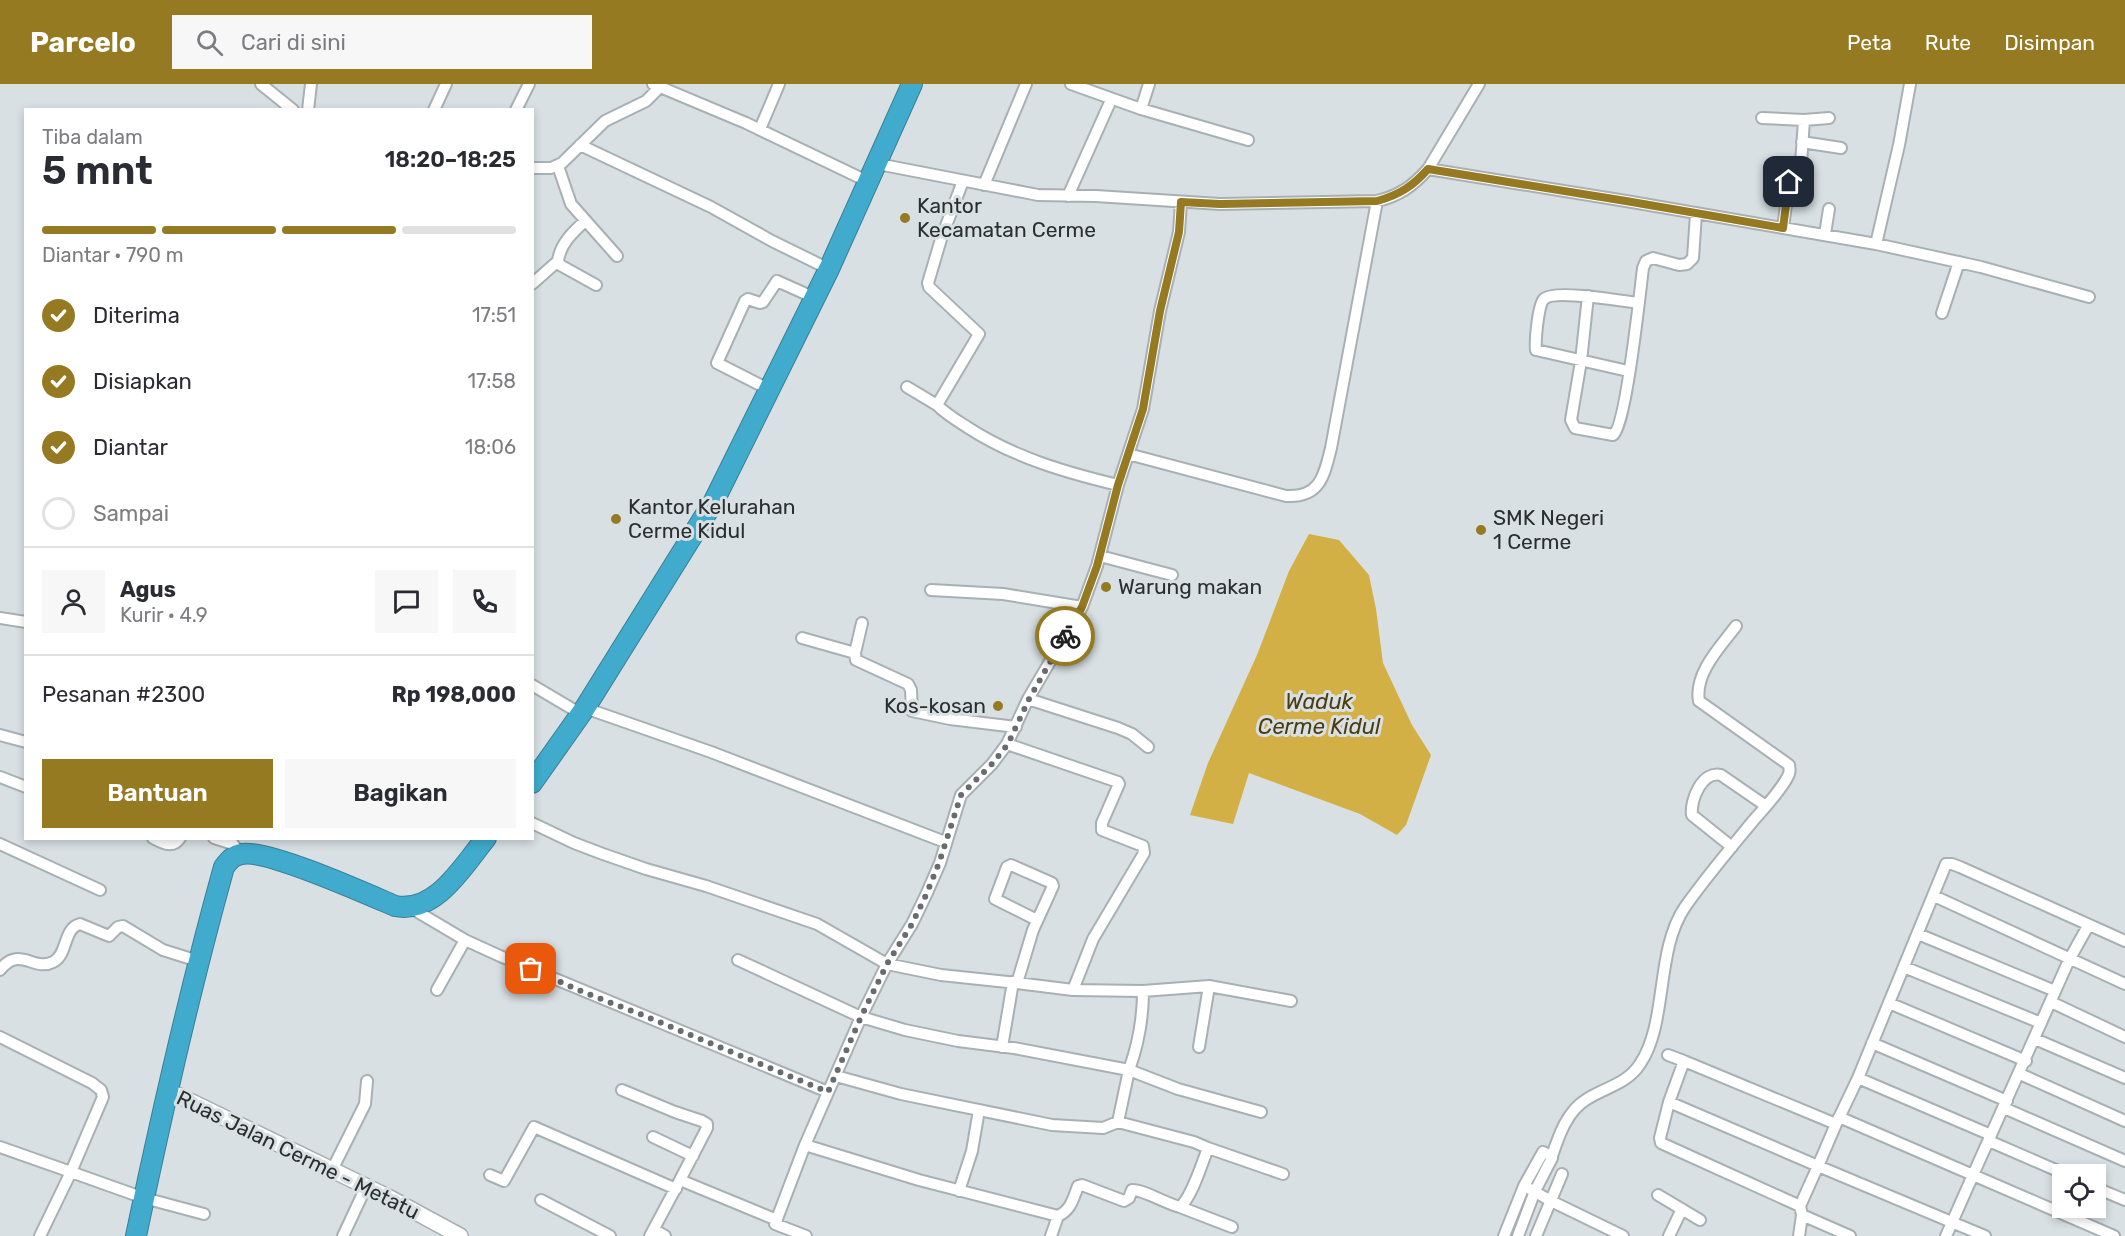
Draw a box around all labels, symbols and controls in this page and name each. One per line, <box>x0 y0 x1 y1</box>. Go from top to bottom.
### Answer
search box <box>172 15 592 69</box>
text: Parcelo <box>30 26 136 59</box>
icon: search <box>193 26 226 59</box>
text: Cari di sini <box>241 29 346 56</box>
text: Peta <box>1847 30 1892 55</box>
text: Rute <box>1925 30 1971 55</box>
text: Disimpan <box>2004 30 2095 55</box>
text: Tiba dalam <box>42 125 143 149</box>
text: 18:20–18:25 <box>385 146 516 173</box>
text: 5 mnt <box>42 148 153 194</box>
pin <box>1763 156 1814 207</box>
icon: home <box>1772 165 1805 198</box>
place label: Kantor Kecamatan Cerme <box>917 193 1096 242</box>
marker: Kantor Kecamatan Cerme <box>898 211 912 225</box>
text: Diantar · 790 m <box>42 243 184 267</box>
icon: check <box>42 299 75 332</box>
text: Diterima <box>93 302 180 329</box>
text: 17:51 <box>472 303 516 327</box>
icon: check <box>42 365 75 398</box>
text: Disiapkan <box>93 368 192 395</box>
text: 17:58 <box>467 369 516 393</box>
icon: check <box>42 431 75 464</box>
text: Diantar <box>93 434 168 461</box>
text: 18:06 <box>465 435 516 459</box>
place label: Kantor Kelurahan Cerme Kidul <box>628 494 796 543</box>
text: Sampai <box>93 500 169 527</box>
place label: SMK Negeri 1 Cerme <box>1493 505 1604 554</box>
marker: Kantor Kelurahan Cerme Kidul <box>609 512 623 526</box>
marker: SMK Negeri 1 Cerme <box>1474 523 1488 537</box>
button: person <box>42 570 105 633</box>
button: chat <box>375 570 438 633</box>
button: phone <box>453 570 516 633</box>
place label: Warung makan <box>1118 574 1262 599</box>
text: Agus <box>120 576 176 603</box>
marker: Warung makan <box>1099 580 1113 594</box>
text: Kurir · 4.9 <box>120 603 208 627</box>
courier <box>1035 606 1095 666</box>
icon: bike <box>1049 620 1082 653</box>
text: Pesanan #2300 <box>42 681 205 708</box>
text: Rp 198,000 <box>392 681 516 708</box>
water label: Waduk Cerme Kidul <box>1258 688 1381 740</box>
place label: Kos-kosan <box>884 693 986 718</box>
marker: Kos-kosan <box>991 699 1005 713</box>
button: Bantuan <box>42 759 273 828</box>
button: Bagikan <box>285 759 516 828</box>
pin <box>505 943 556 994</box>
icon: bag <box>514 952 547 985</box>
street label: Ruas Jalan Cerme - Metatu <box>173 1085 424 1224</box>
map controls <box>2052 1164 2106 1218</box>
button: locate <box>2052 1164 2106 1218</box>

